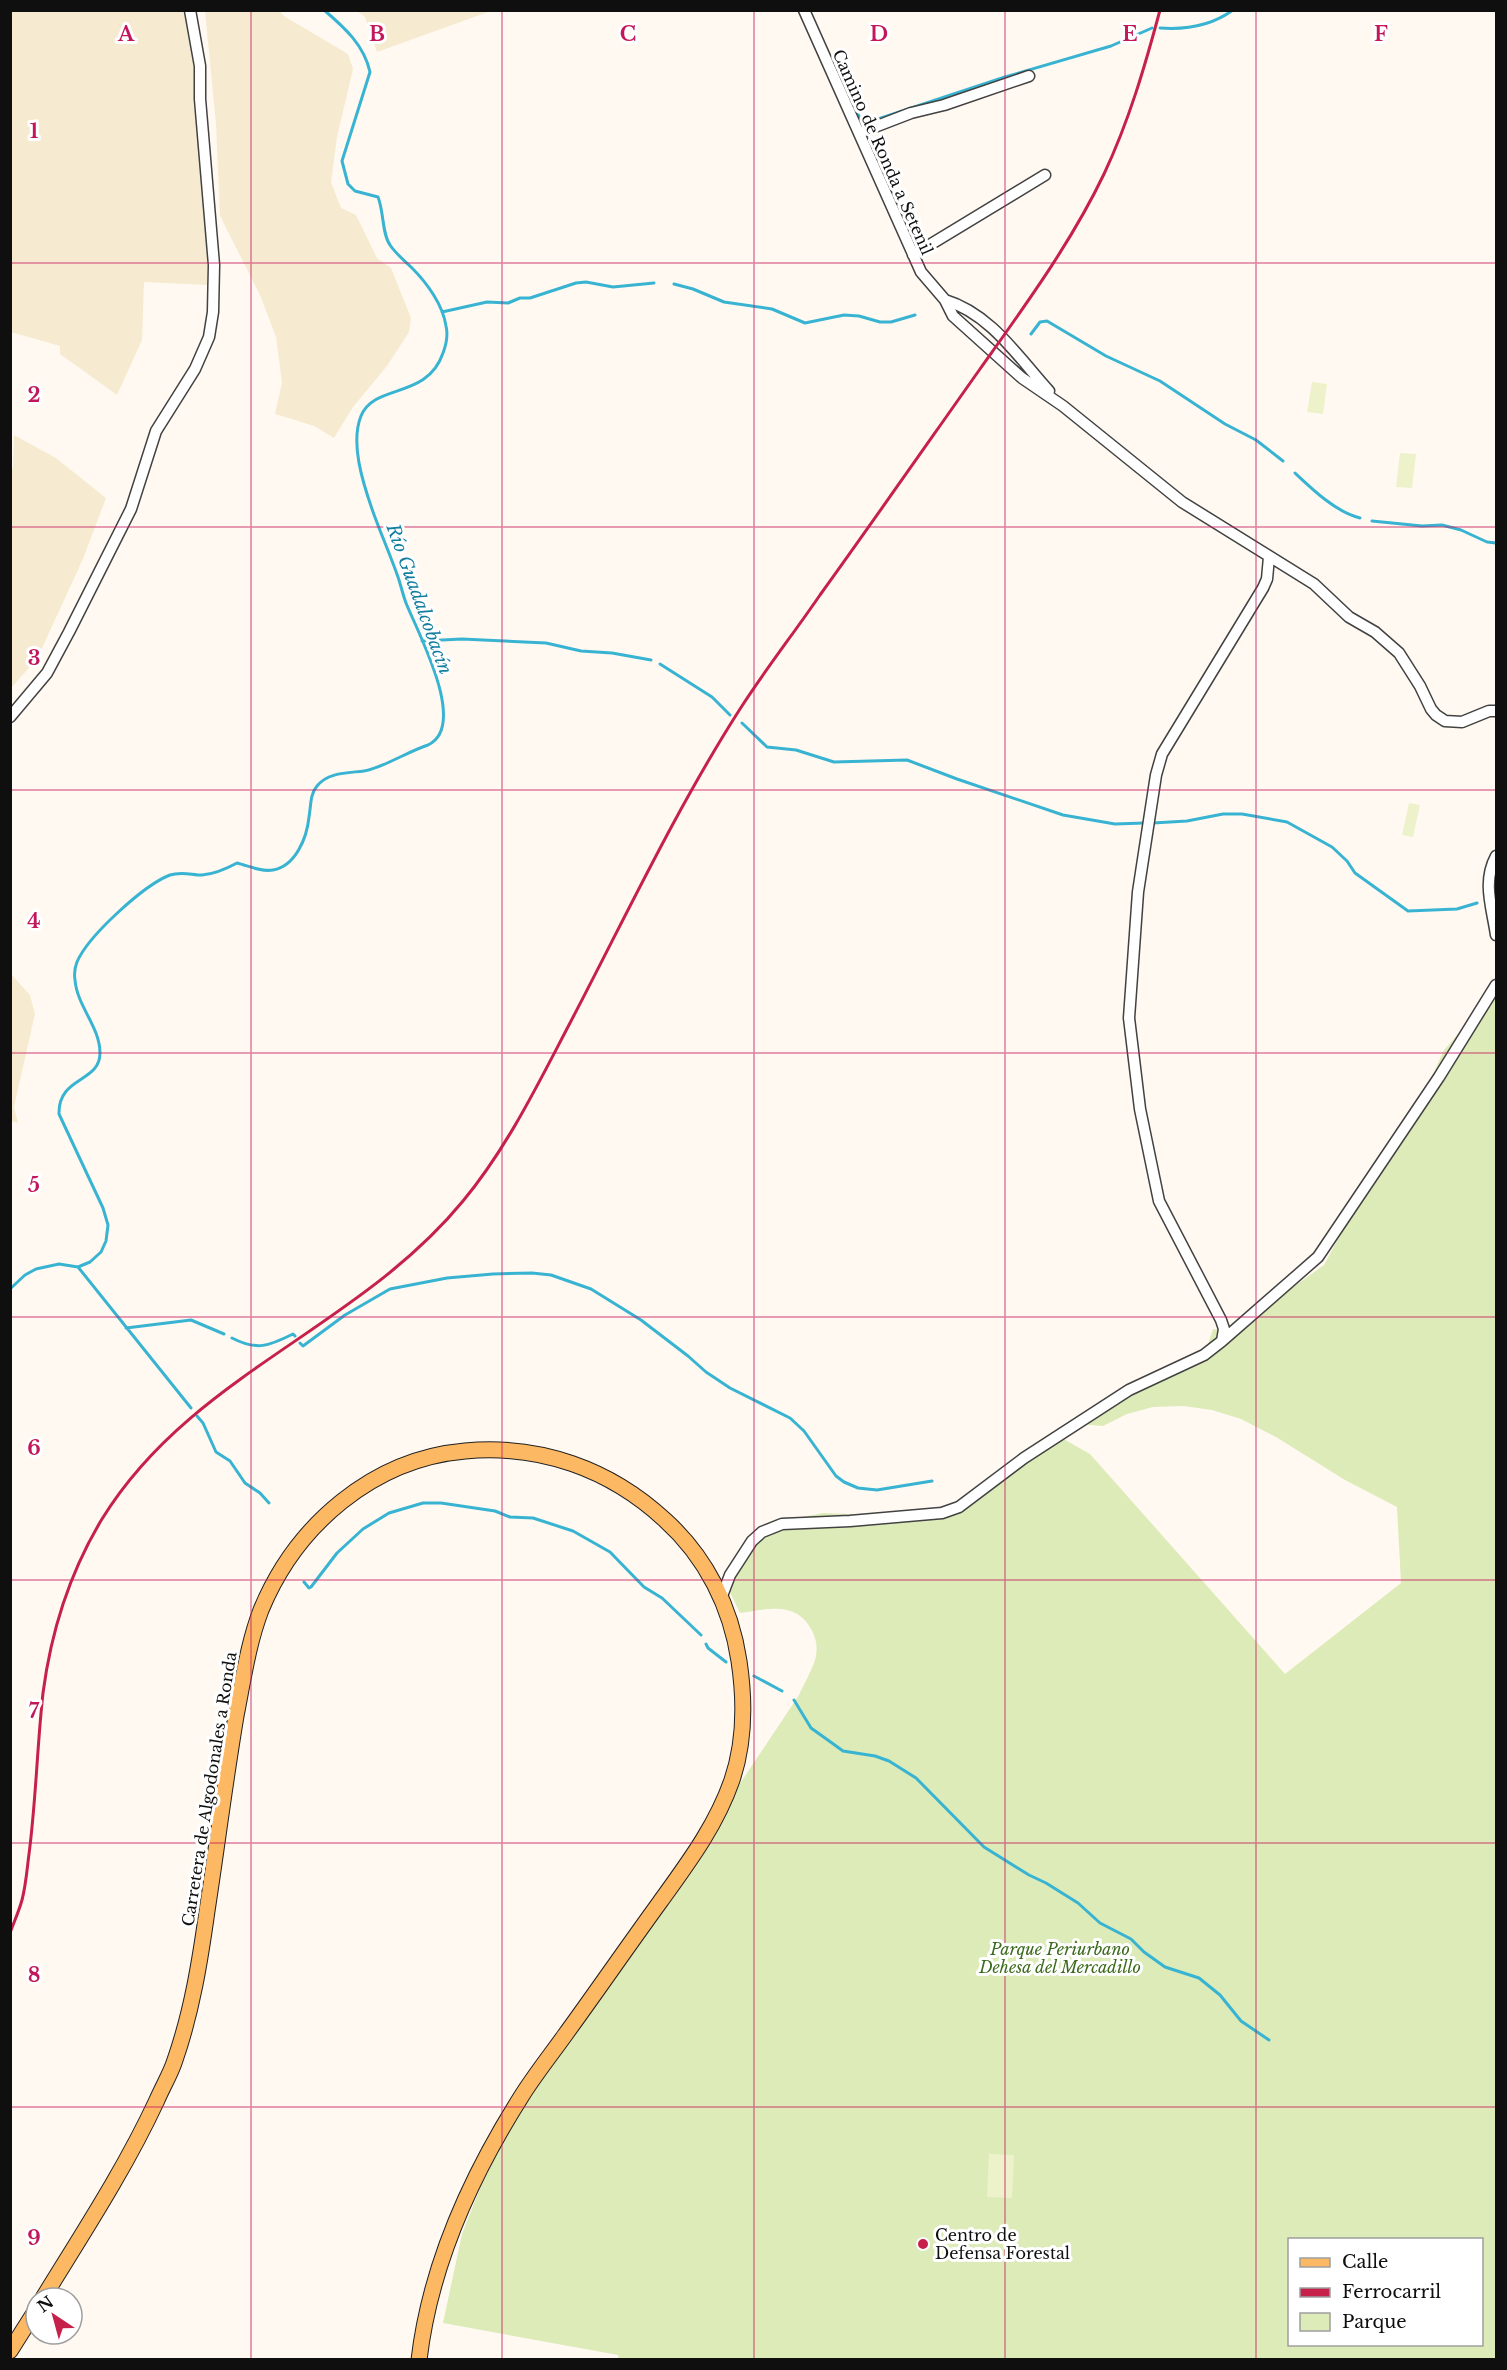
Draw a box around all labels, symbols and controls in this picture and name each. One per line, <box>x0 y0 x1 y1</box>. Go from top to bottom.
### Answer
text: A <box>117 22 135 46</box>
text: B <box>369 22 385 46</box>
text: C <box>620 22 636 46</box>
text: D <box>870 22 888 46</box>
text: E <box>1122 22 1138 46</box>
text: F <box>1374 22 1388 46</box>
street label: Camino de Ronda a Setenil <box>829 46 937 258</box>
text: 1 <box>30 119 39 143</box>
text: 2 <box>27 383 41 407</box>
water label: Río Guadalcobacín <box>381 520 457 677</box>
text: 3 <box>28 646 40 670</box>
text: 4 <box>27 909 41 933</box>
text: 5 <box>28 1173 40 1197</box>
text: 6 <box>27 1436 41 1460</box>
street label: Carretera de Algodonales a Ronda <box>177 1650 241 1928</box>
text: 7 <box>29 1699 40 1723</box>
park label: Parque Periurbano Dehesa del Mercadillo <box>978 1939 1141 1977</box>
text: 8 <box>28 1963 40 1987</box>
place label: Centro de Defensa Forestal <box>935 2225 1070 2263</box>
text: 9 <box>27 2226 41 2250</box>
marker: Centro de Defensa Forestal <box>916 2237 930 2251</box>
legend <box>1288 2238 1483 2346</box>
text: Calle <box>1342 2251 1388 2273</box>
text: Ferrocarril <box>1342 2281 1441 2303</box>
north arrow <box>24 2286 84 2346</box>
text: N <box>33 2291 57 2316</box>
text: Parque <box>1342 2311 1407 2333</box>

